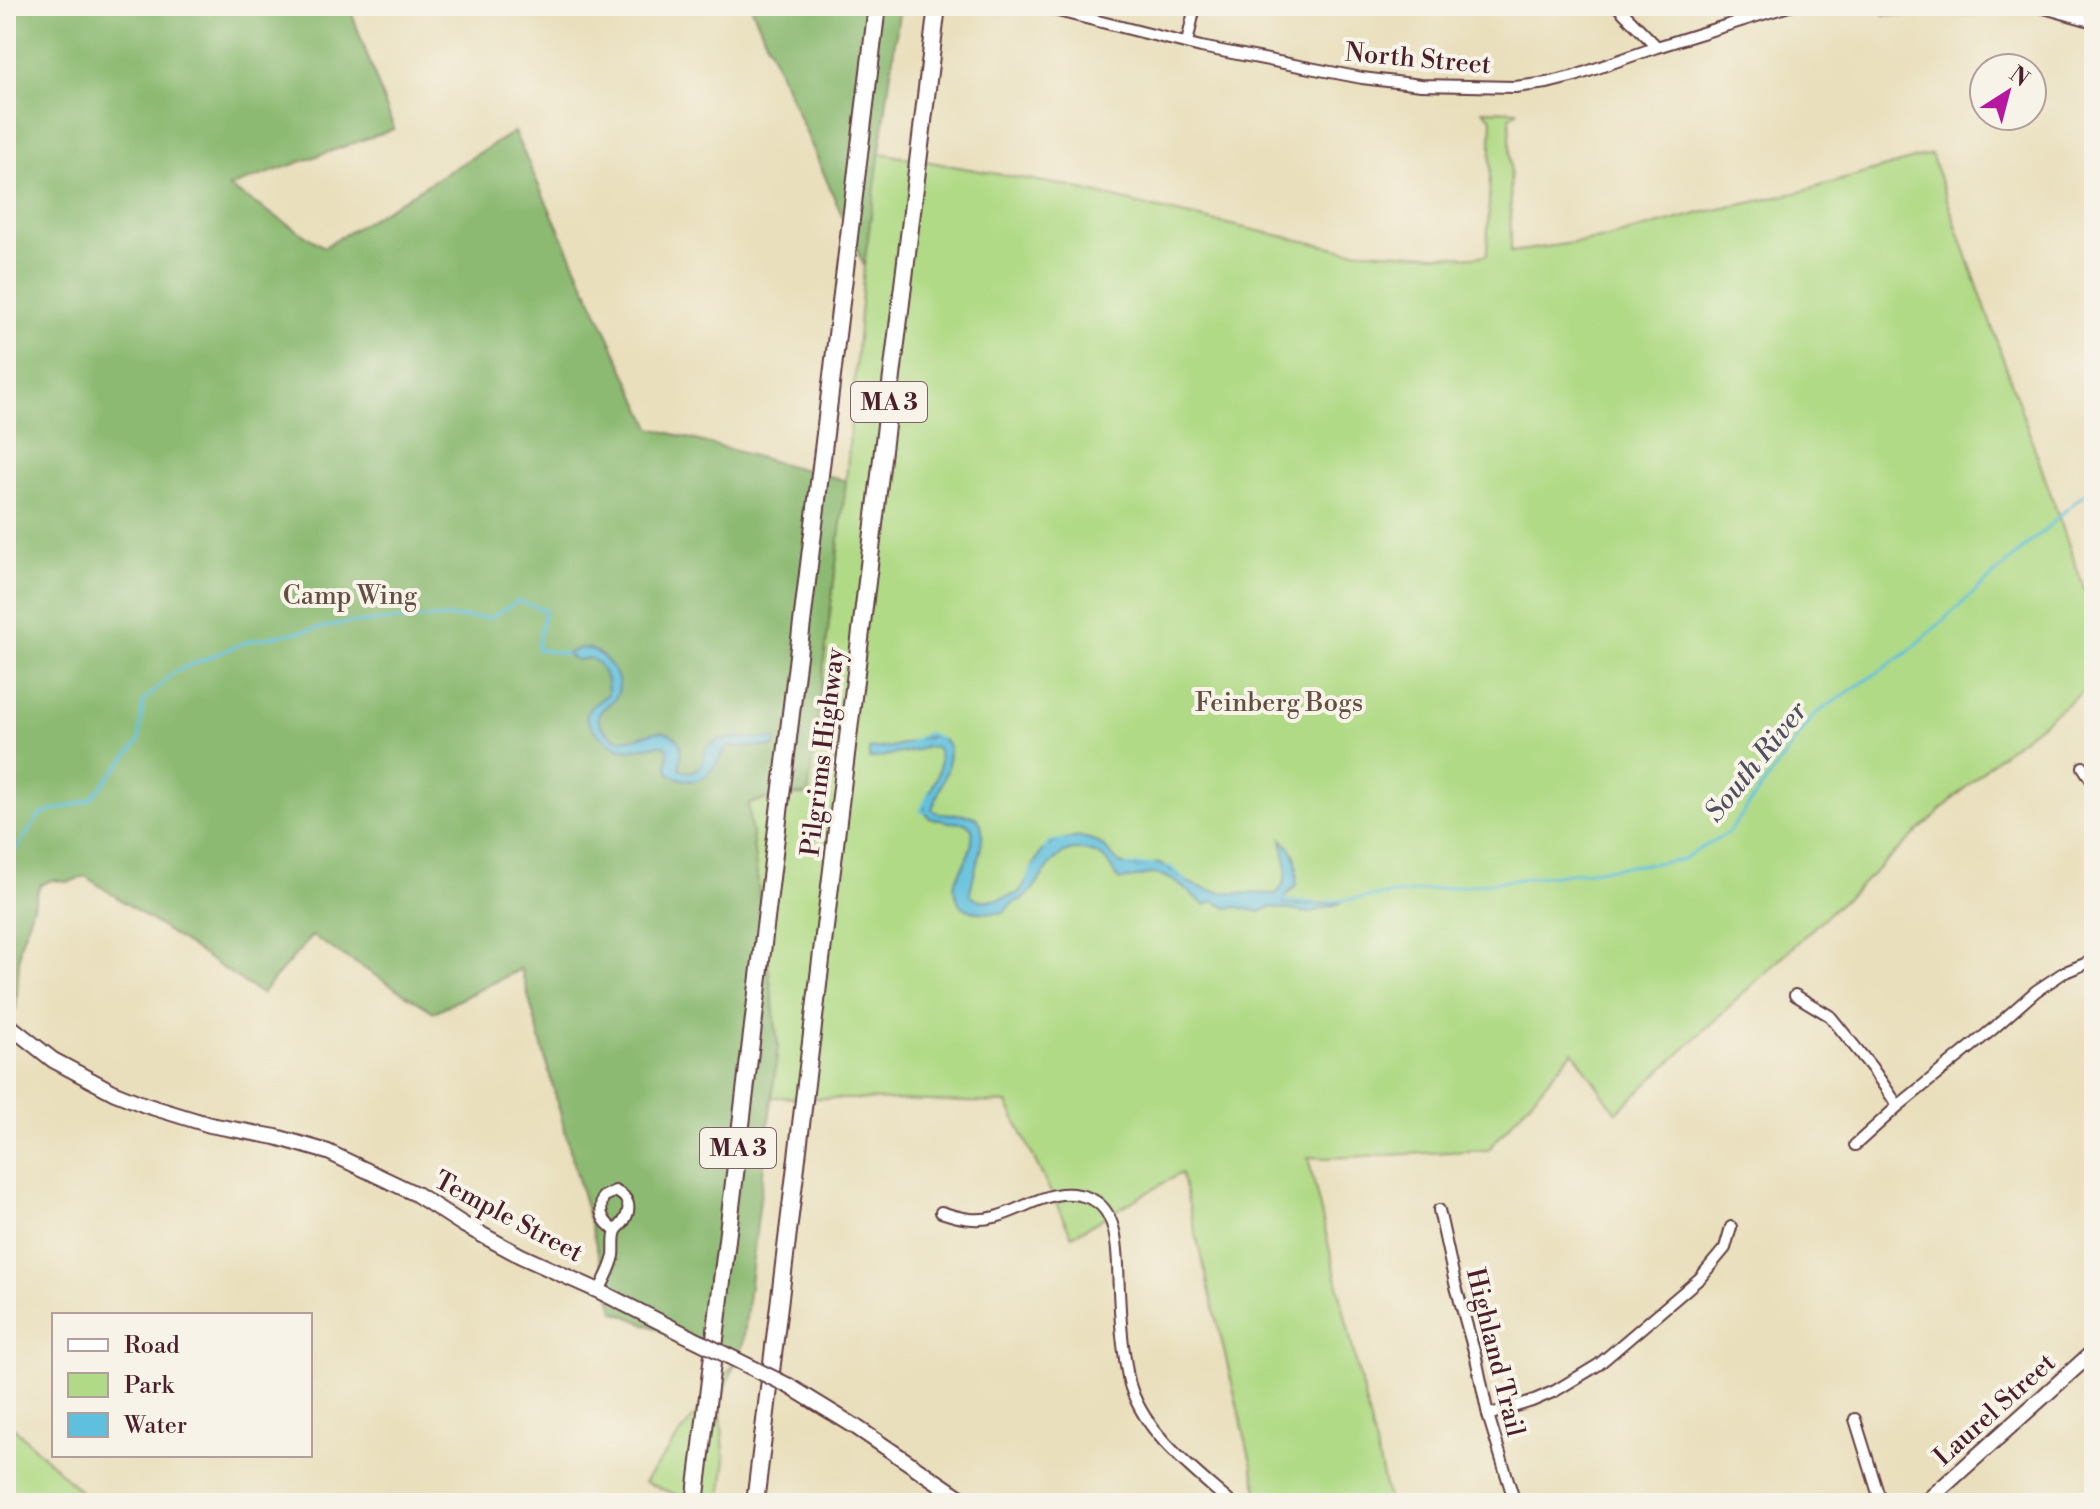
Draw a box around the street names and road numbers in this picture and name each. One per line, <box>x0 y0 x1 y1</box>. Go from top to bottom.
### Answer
street label: North Street <box>1344 37 1492 81</box>
road number: MA 3 <box>851 382 927 422</box>
street label: Pilgrims Highway <box>794 646 852 858</box>
road number: MA 3 <box>700 1128 776 1168</box>
street label: Temple Street <box>429 1164 588 1269</box>
street label: Highland Trail <box>1459 1265 1532 1440</box>
street label: Laurel Street <box>1927 1347 2062 1473</box>

